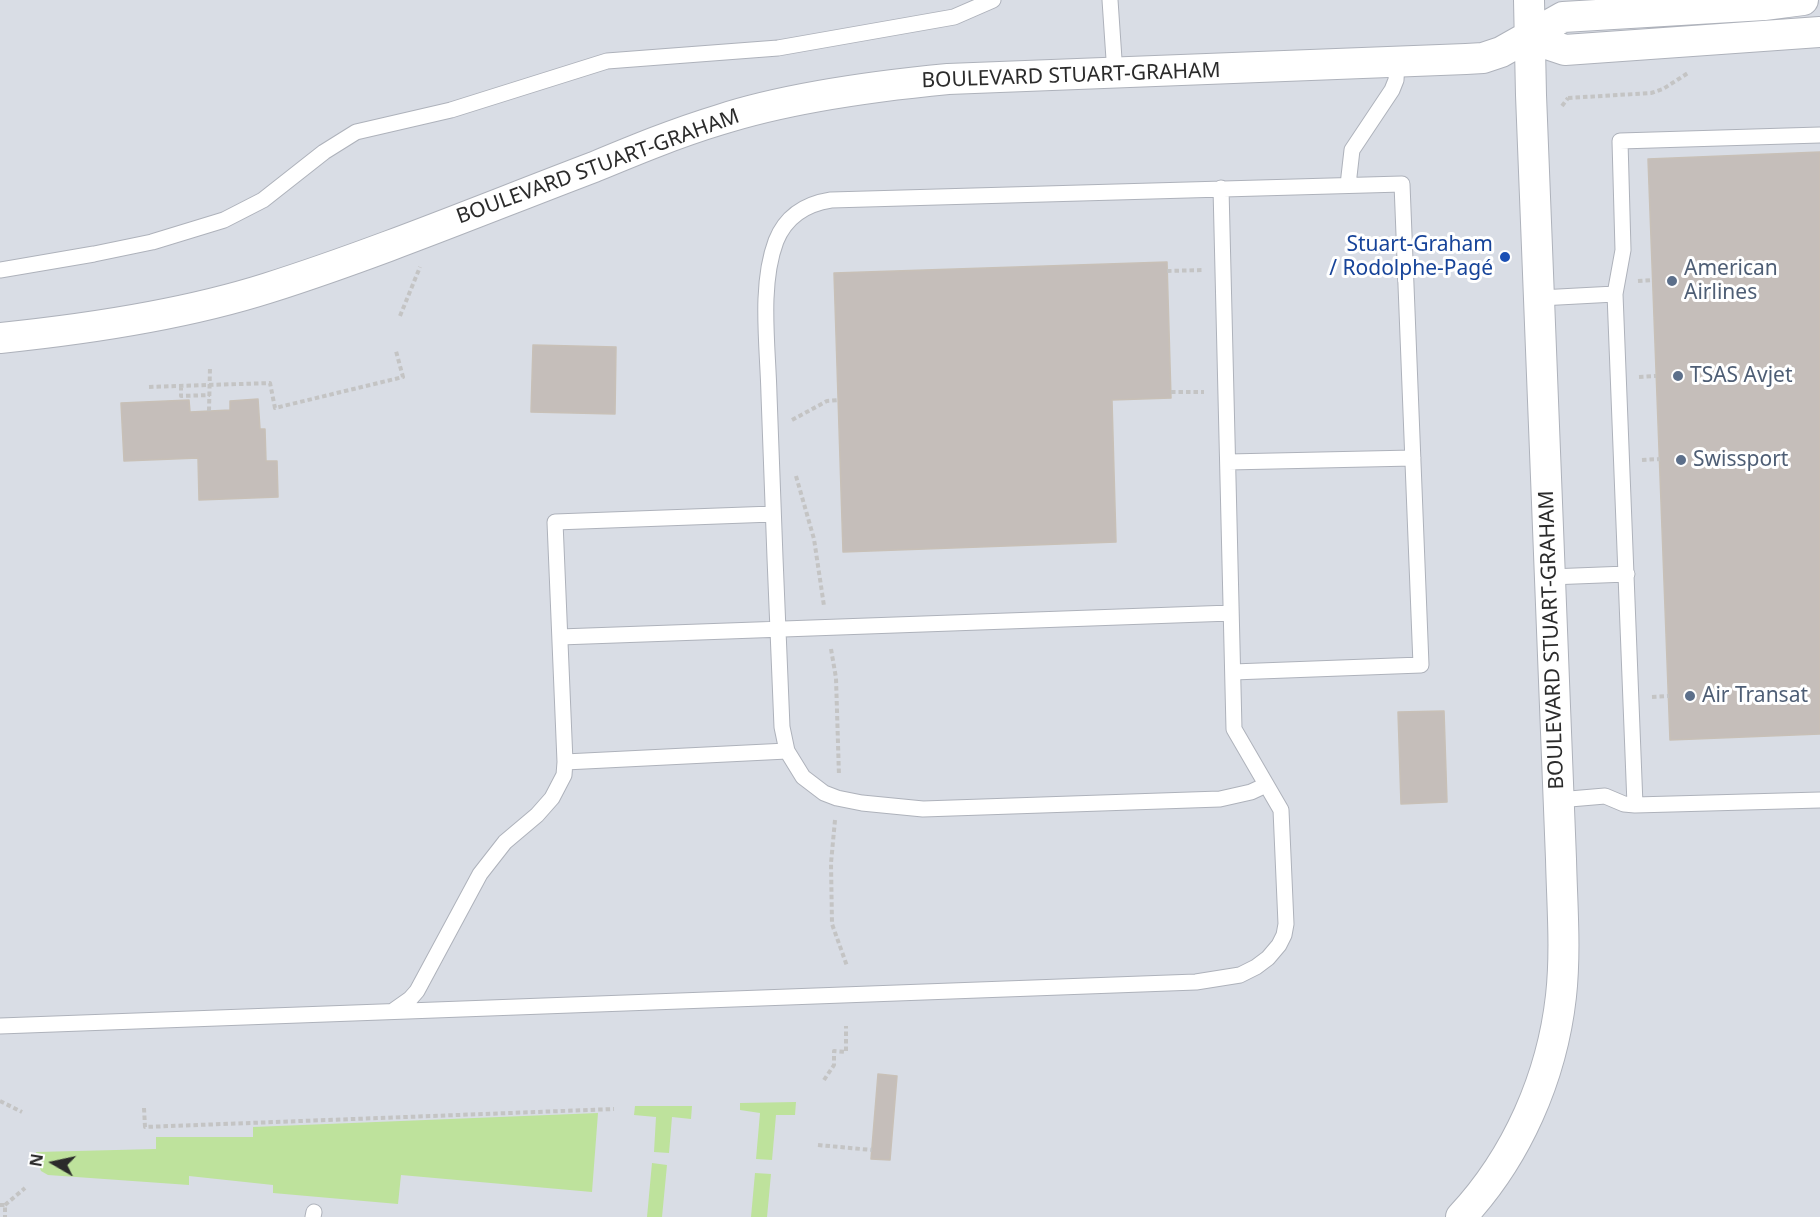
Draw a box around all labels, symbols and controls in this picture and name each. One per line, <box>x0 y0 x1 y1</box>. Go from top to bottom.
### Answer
street label: BOULEVARD STUART-GRAHAM <box>921 58 1221 94</box>
street label: BOULEVARD STUART-GRAHAM <box>453 104 743 230</box>
place label: Stuart-Graham / Rodolphe-Pagé <box>1329 232 1493 282</box>
marker: Stuart-Graham / Rodolphe-Pagé <box>1498 250 1512 264</box>
place label: American Airlines <box>1684 256 1778 306</box>
marker: American Airlines <box>1665 274 1679 288</box>
place label: TSAS Avjet <box>1690 363 1793 389</box>
marker: TSAS Avjet <box>1671 369 1685 383</box>
place label: Swissport <box>1693 447 1788 473</box>
marker: Swissport <box>1674 453 1688 467</box>
street label: BOULEVARD STUART-GRAHAM <box>1534 490 1570 790</box>
place label: Air Transat <box>1702 683 1808 709</box>
marker: Air Transat <box>1683 689 1697 703</box>
north arrow <box>24 1133 84 1193</box>
text: N <box>24 1152 48 1168</box>

